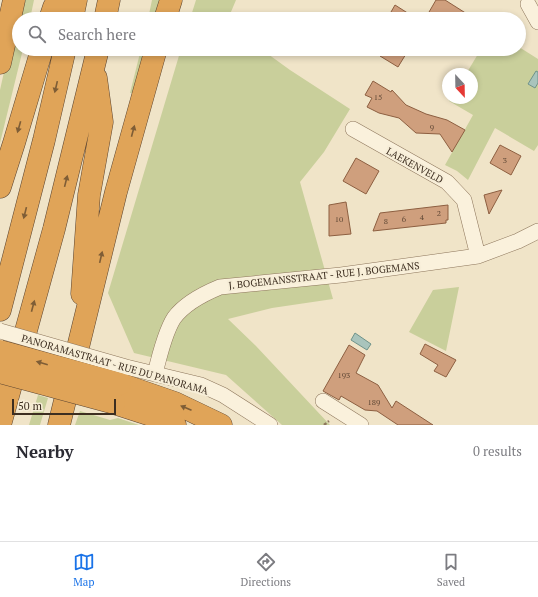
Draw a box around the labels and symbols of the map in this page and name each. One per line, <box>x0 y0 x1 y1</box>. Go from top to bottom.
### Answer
north arrow <box>442 68 478 104</box>
one-way arrow <box>53 81 59 93</box>
house number: 15 <box>374 92 382 102</box>
one-way arrow <box>16 121 22 133</box>
house number: 9 <box>430 122 434 132</box>
one-way arrow <box>130 124 136 136</box>
street label: LAEKENVELD <box>384 144 445 186</box>
house number: 3 <box>503 155 507 165</box>
one-way arrow <box>63 175 69 187</box>
one-way arrow <box>22 207 28 219</box>
house number: 2 <box>437 208 441 218</box>
house number: 4 <box>420 212 425 222</box>
house number: 10 <box>335 214 343 224</box>
house number: 6 <box>402 214 407 224</box>
house number: 8 <box>384 216 388 226</box>
one-way arrow <box>99 250 105 263</box>
street label: J. BOGEMANSSTRAAT - RUE J. BOGEMANS <box>228 259 420 292</box>
one-way arrow <box>30 300 36 312</box>
street label: PANORAMASTRAAT - RUE DU PANORAMA <box>20 332 210 397</box>
one-way arrow <box>36 359 49 365</box>
house number: 193 <box>338 370 350 380</box>
scale bar <box>12 397 116 416</box>
house number: 189 <box>368 397 380 407</box>
one-way arrow <box>180 404 192 410</box>

